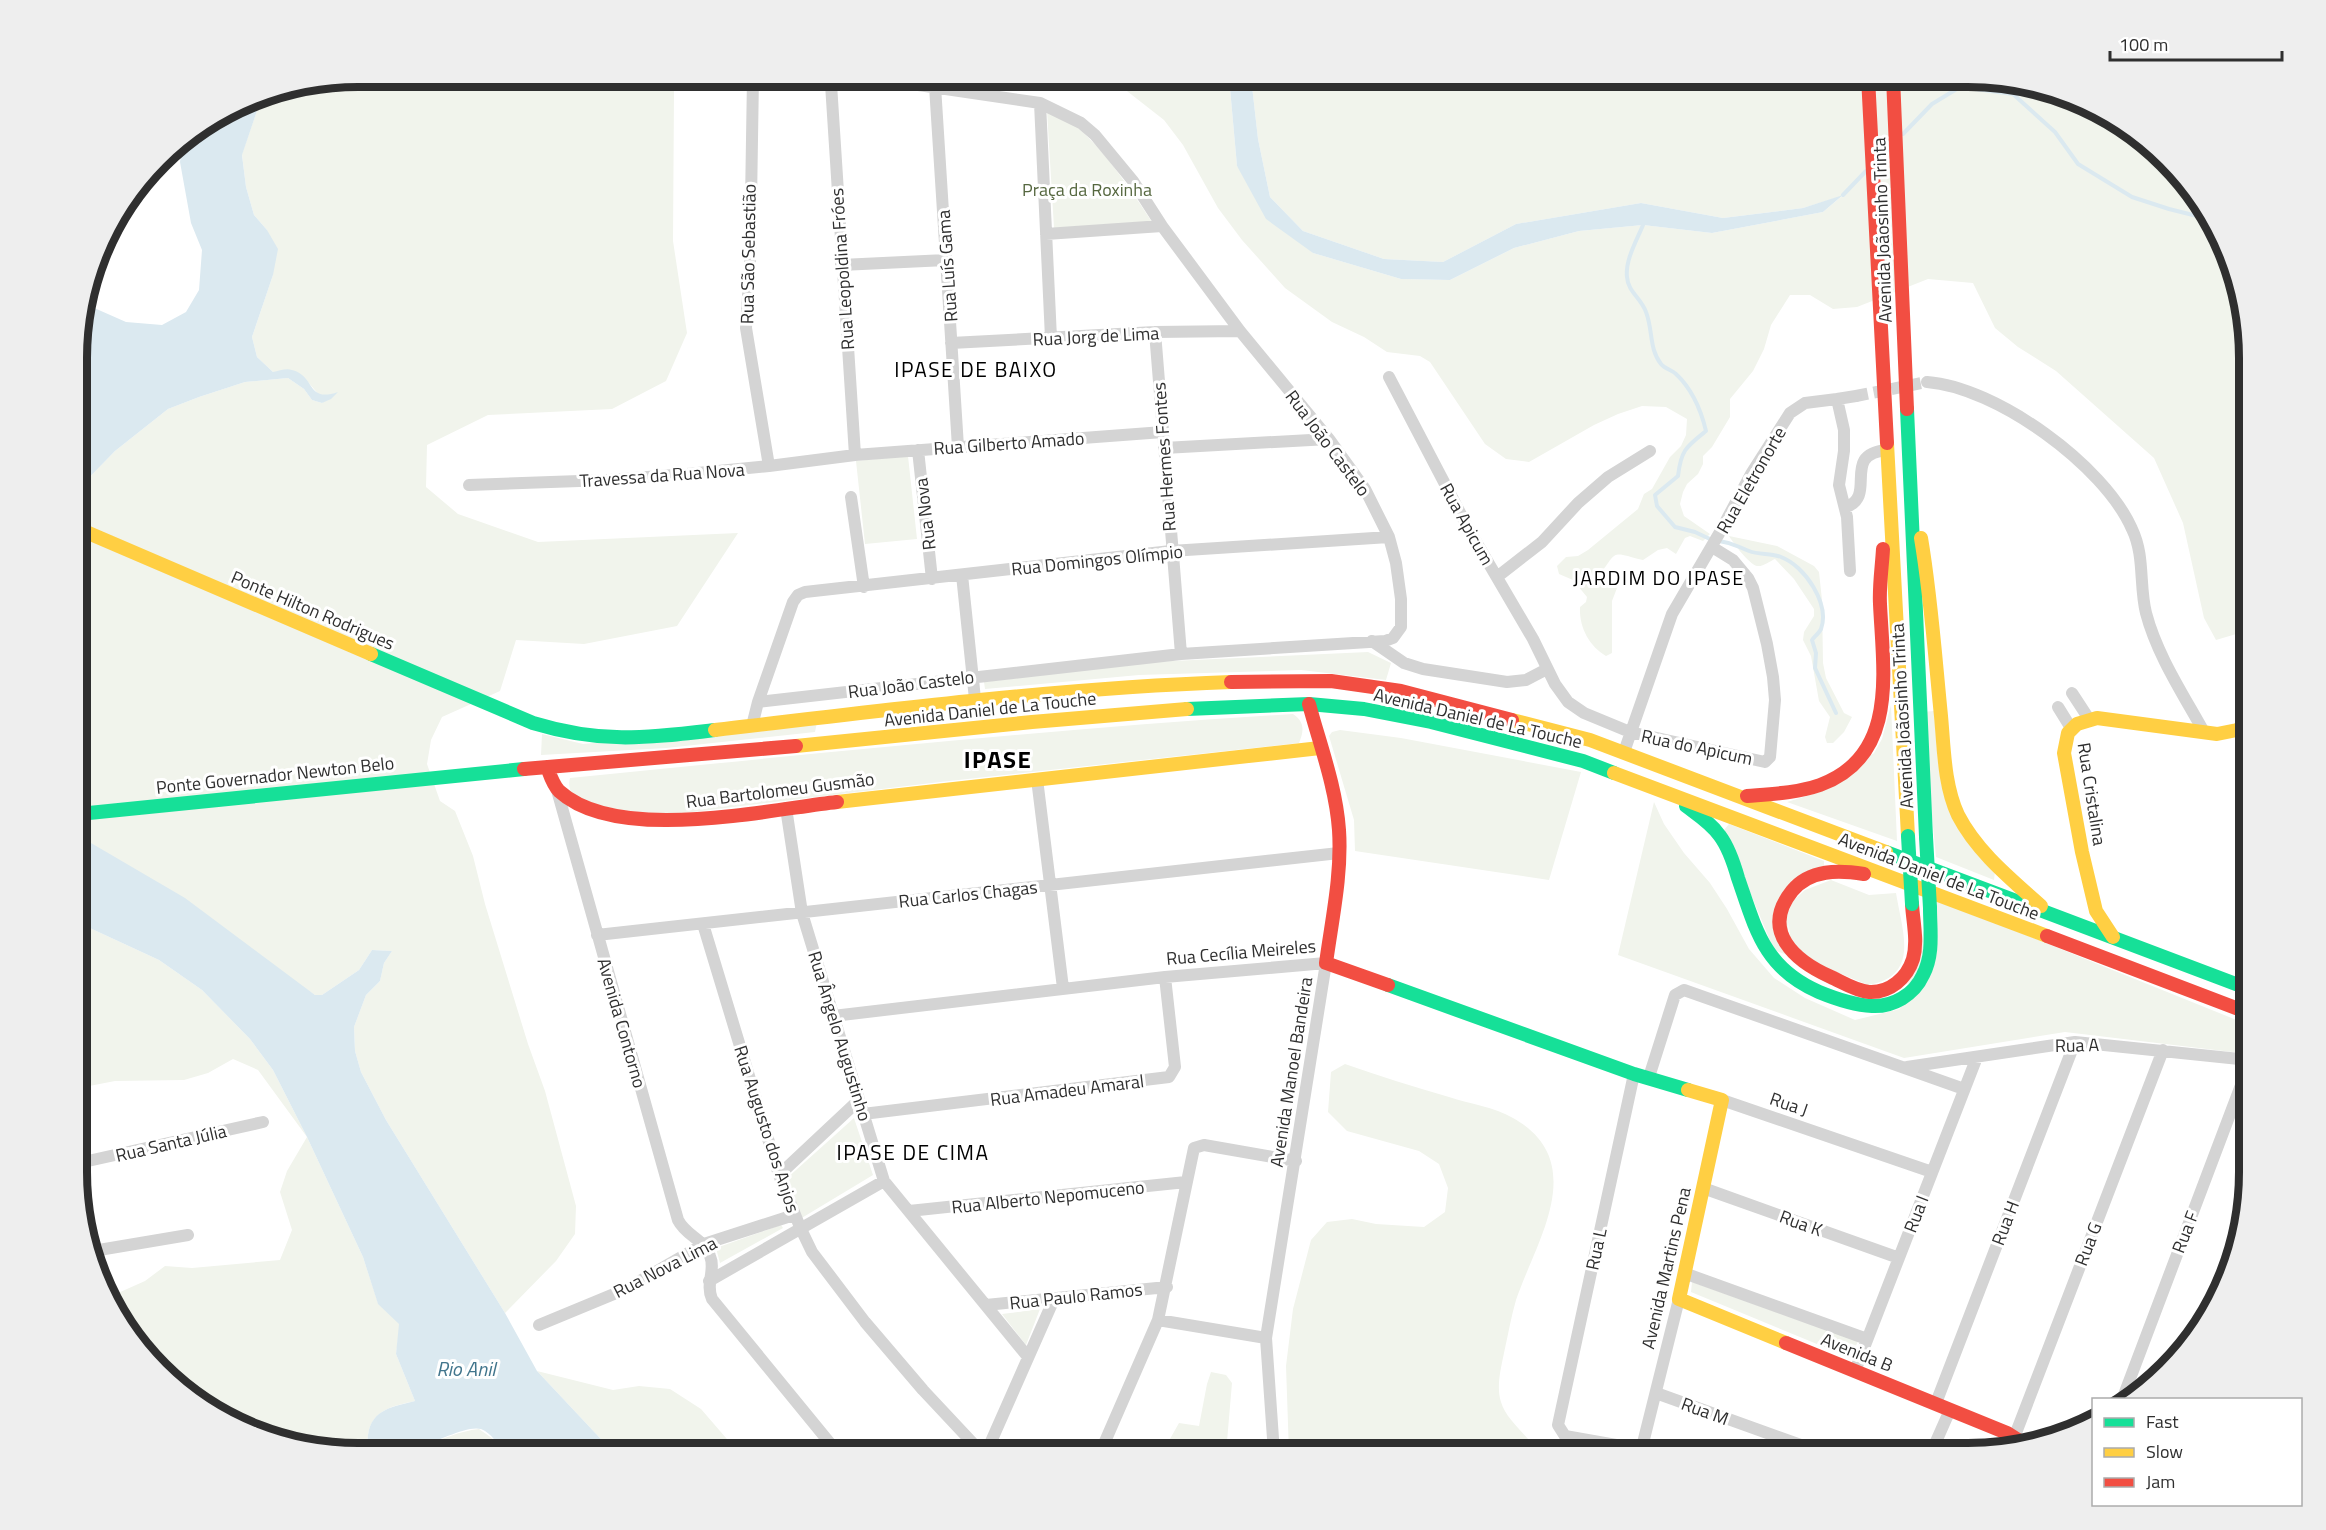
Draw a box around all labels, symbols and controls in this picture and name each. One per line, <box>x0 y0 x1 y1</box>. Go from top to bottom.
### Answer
scale bar <box>2110 24 2282 62</box>
text: 100 m <box>2119 31 2168 58</box>
street label: Avenida Joãosinho Trinta <box>1865 137 1899 323</box>
park label: Praça da Roxinha <box>1022 176 1152 203</box>
street label: Rua São Sebastião <box>733 184 763 324</box>
street label: Rua Leopoldina Fróes <box>823 187 861 351</box>
street label: Rua Luís Gama <box>930 209 964 323</box>
street label: Rua Jorg de Lima <box>1032 319 1160 353</box>
district label: IPASE DE BAIXO <box>894 353 1058 385</box>
street label: Rua Hermes Fontes <box>1145 382 1183 532</box>
street label: Rua João Castelo <box>1279 384 1377 502</box>
street label: Rua Eletronorte <box>1709 422 1793 538</box>
street label: Rua Gilberto Amado <box>933 424 1085 462</box>
street label: Travessa da Rua Nova <box>579 456 745 494</box>
street label: Rua Nova <box>907 476 943 552</box>
street label: Rua Apicum <box>1433 478 1501 570</box>
street label: Rua Domingos Olímpio <box>1010 538 1184 582</box>
district label: JARDIM DO IPASE <box>1573 562 1745 593</box>
street label: Ponte Hilton Rodrigues <box>227 563 399 657</box>
street label: Avenida Joãosinho Trinta <box>1884 623 1920 809</box>
street label: Rua João Castelo <box>846 663 976 705</box>
street label: Avenida Daniel de La Touche <box>1371 681 1585 755</box>
street label: Avenida Daniel de La Touche <box>883 684 1097 734</box>
street label: Rua do Apicum <box>1639 722 1755 772</box>
district label: IPASE <box>964 741 1032 777</box>
street label: Rua Cristalina <box>2071 741 2113 847</box>
street label: Ponte Governador Newton Belo <box>155 749 395 801</box>
street label: Rua Bartolomeu Gusmão <box>684 765 876 815</box>
street label: Avenida Daniel de La Touche <box>1835 825 2043 927</box>
street label: Rua Carlos Chagas <box>897 873 1039 915</box>
street label: Rua Cecília Meireles <box>1165 932 1317 972</box>
street label: Rua Ângelo Augustinho <box>801 948 879 1124</box>
street label: Avenida Contorno <box>591 955 653 1091</box>
street label: Avenida Manoel Bandeira <box>1263 975 1319 1169</box>
street label: Rua A <box>2055 1031 2100 1059</box>
street label: Rua Augusto dos Anjos <box>727 1042 807 1216</box>
street label: Rua Amadeu Amaral <box>989 1067 1145 1113</box>
street label: Rua J <box>1766 1085 1812 1123</box>
street label: Rua Santa Júlia <box>113 1117 229 1169</box>
district label: IPASE DE CIMA <box>837 1136 989 1168</box>
street label: Rua Alberto Nepomuceno <box>950 1173 1146 1221</box>
street label: Avenida Martins Pena <box>1634 1185 1698 1351</box>
street label: Rua I <box>1897 1191 1935 1237</box>
street label: Rua H <box>1984 1197 2026 1249</box>
street label: Rua K <box>1776 1203 1826 1243</box>
street label: Rua F <box>2165 1207 2205 1257</box>
street label: Rua G <box>2067 1218 2109 1270</box>
street label: Rua L <box>1578 1225 1614 1272</box>
street label: Rua Nova Lima <box>608 1229 722 1305</box>
street label: Rua Paulo Ramos <box>1008 1276 1144 1316</box>
street label: Avenida B <box>1817 1325 1897 1379</box>
water label: Rio Anil <box>436 1353 498 1384</box>
street label: Rua M <box>1677 1390 1733 1432</box>
legend <box>2092 1398 2302 1506</box>
text: Fast <box>2146 1408 2179 1435</box>
text: Slow <box>2146 1438 2183 1465</box>
text: Jam <box>2146 1468 2175 1495</box>

